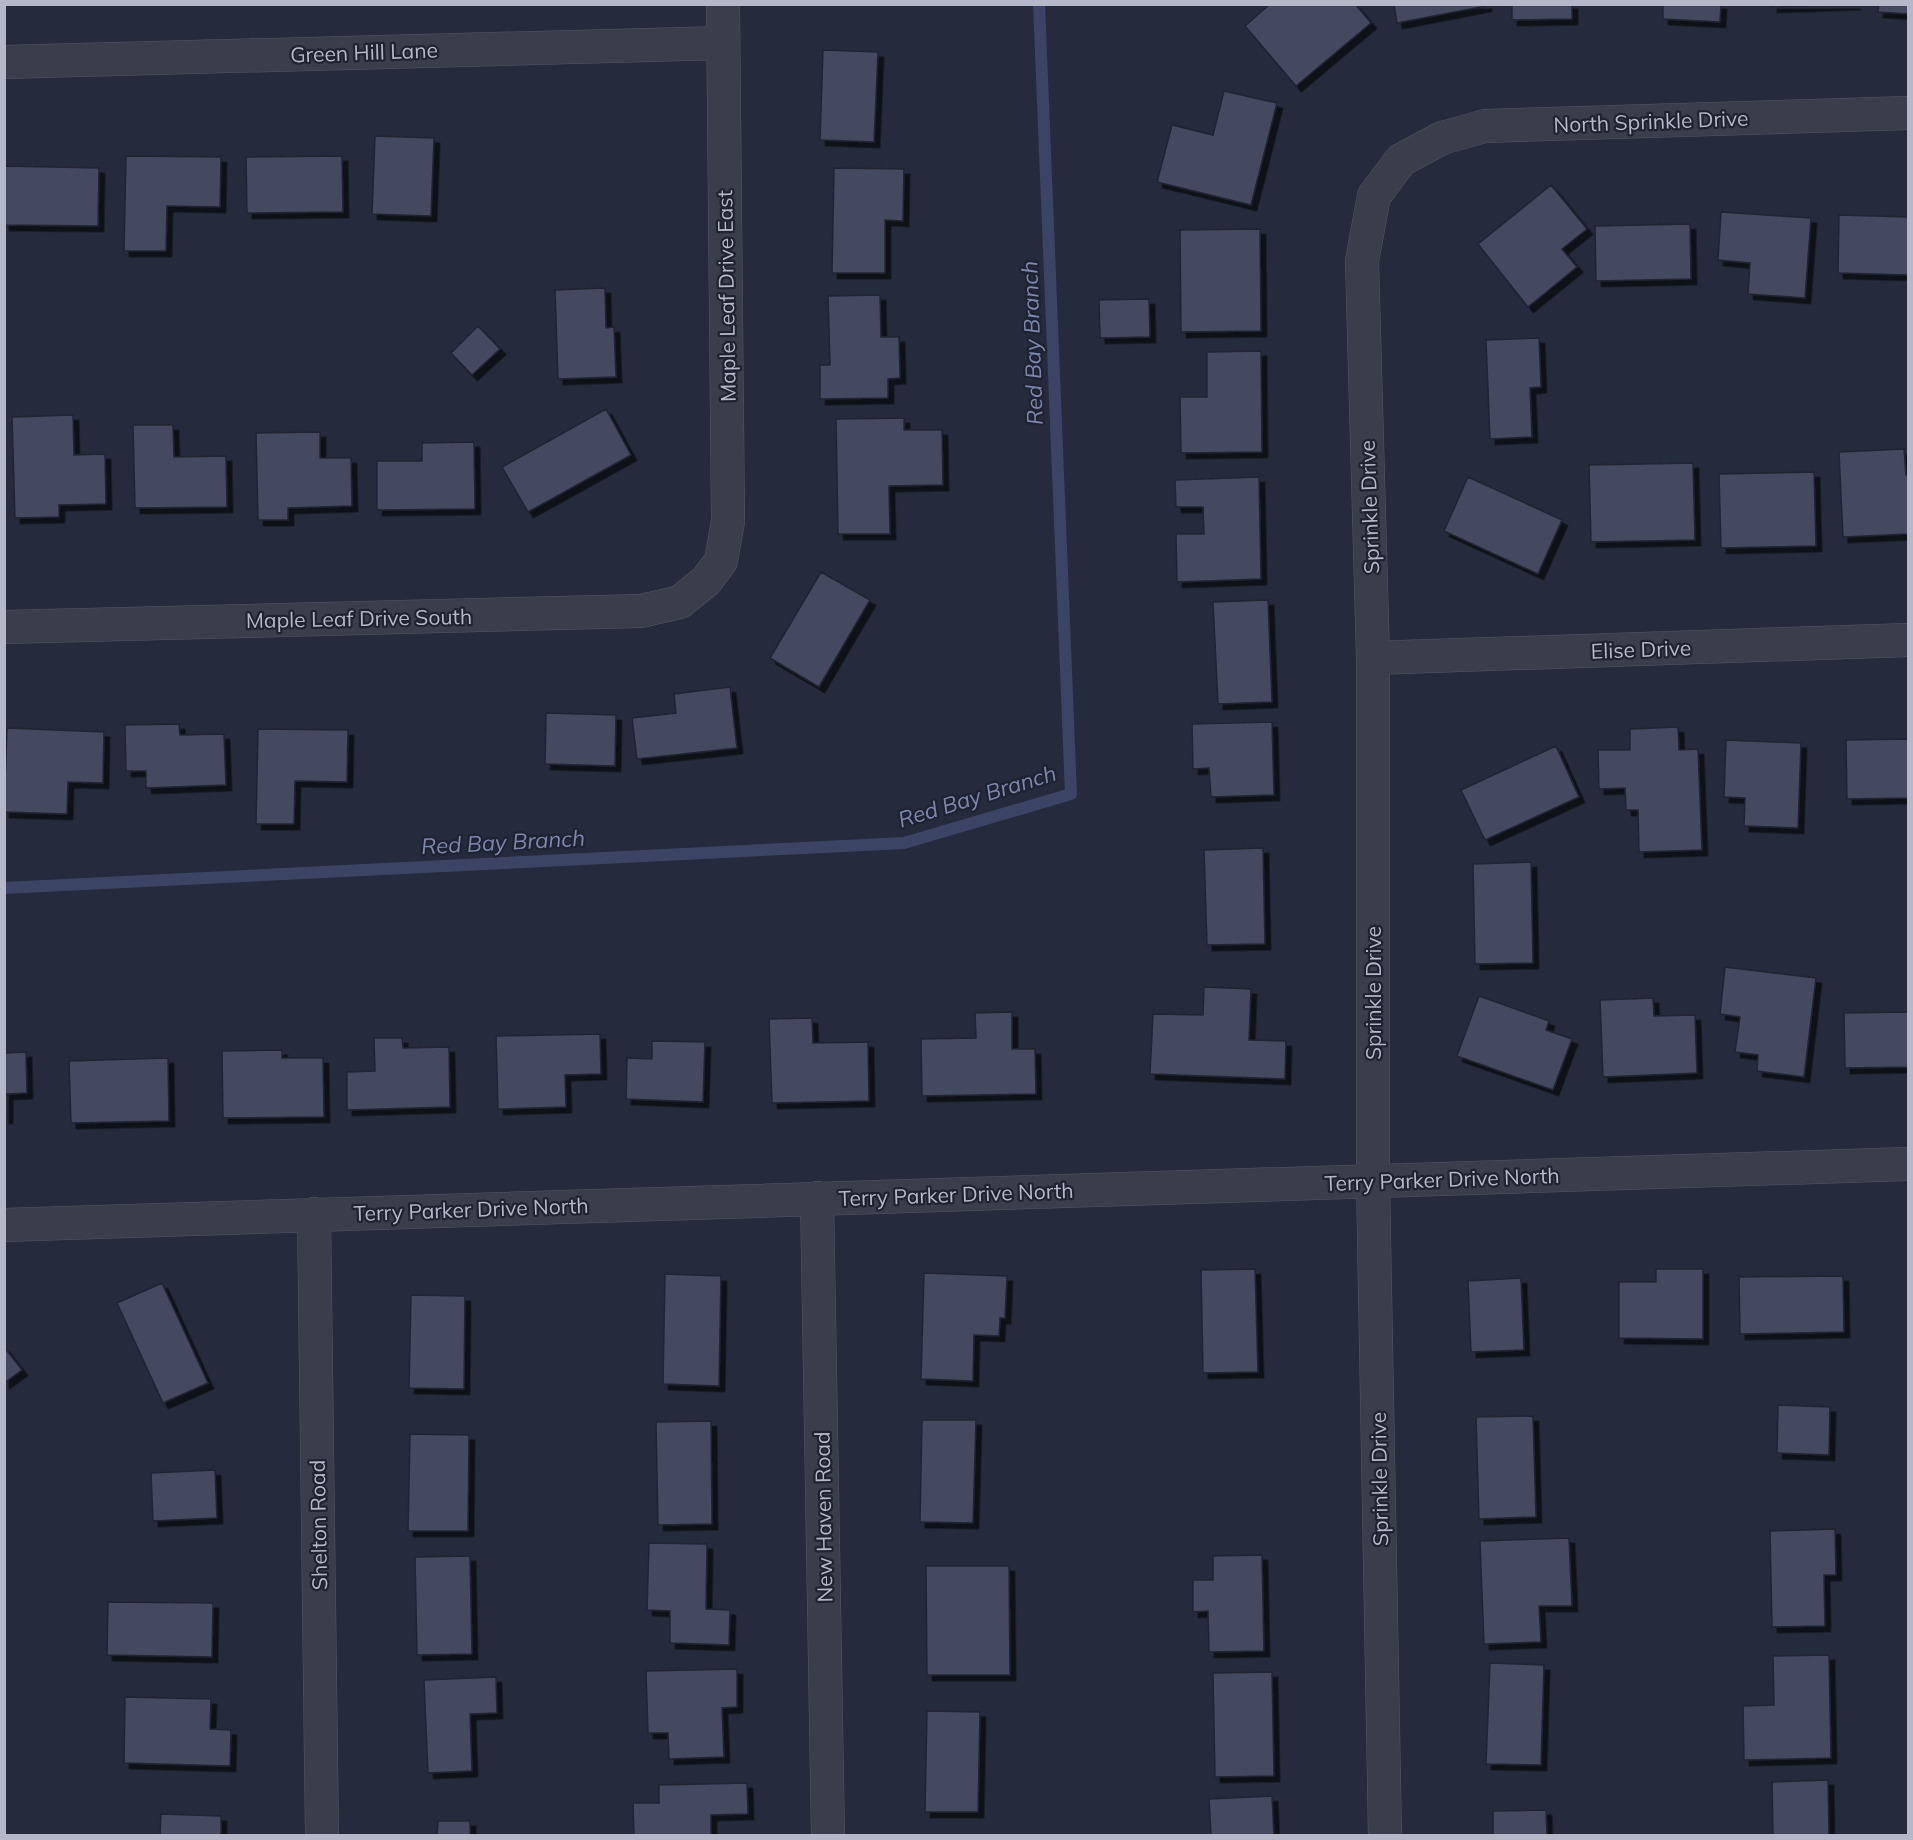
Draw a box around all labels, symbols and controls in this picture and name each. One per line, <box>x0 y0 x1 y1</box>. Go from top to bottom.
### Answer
street label: Green Hill Lane <box>290 36 438 68</box>
street label: North Sprinkle Drive <box>1553 105 1749 137</box>
street label: Maple Leaf Drive East <box>711 190 741 402</box>
water label: Red Bay Branch <box>1015 261 1049 425</box>
street label: Sprinkle Drive <box>1354 440 1384 574</box>
street label: Maple Leaf Drive South <box>246 603 472 633</box>
street label: Elise Drive <box>1590 634 1692 664</box>
water label: Red Bay Branch <box>894 759 1060 833</box>
water label: Red Bay Branch <box>420 824 586 860</box>
street label: Sprinkle Drive <box>1360 926 1386 1060</box>
street label: Terry Parker Drive North <box>1324 1162 1560 1196</box>
street label: Terry Parker Drive North <box>838 1177 1074 1211</box>
street label: Terry Parker Drive North <box>353 1192 589 1226</box>
street label: Sprinkle Drive <box>1365 1412 1393 1546</box>
street label: New Haven Road <box>809 1431 837 1603</box>
street label: Shelton Road <box>304 1460 332 1590</box>

